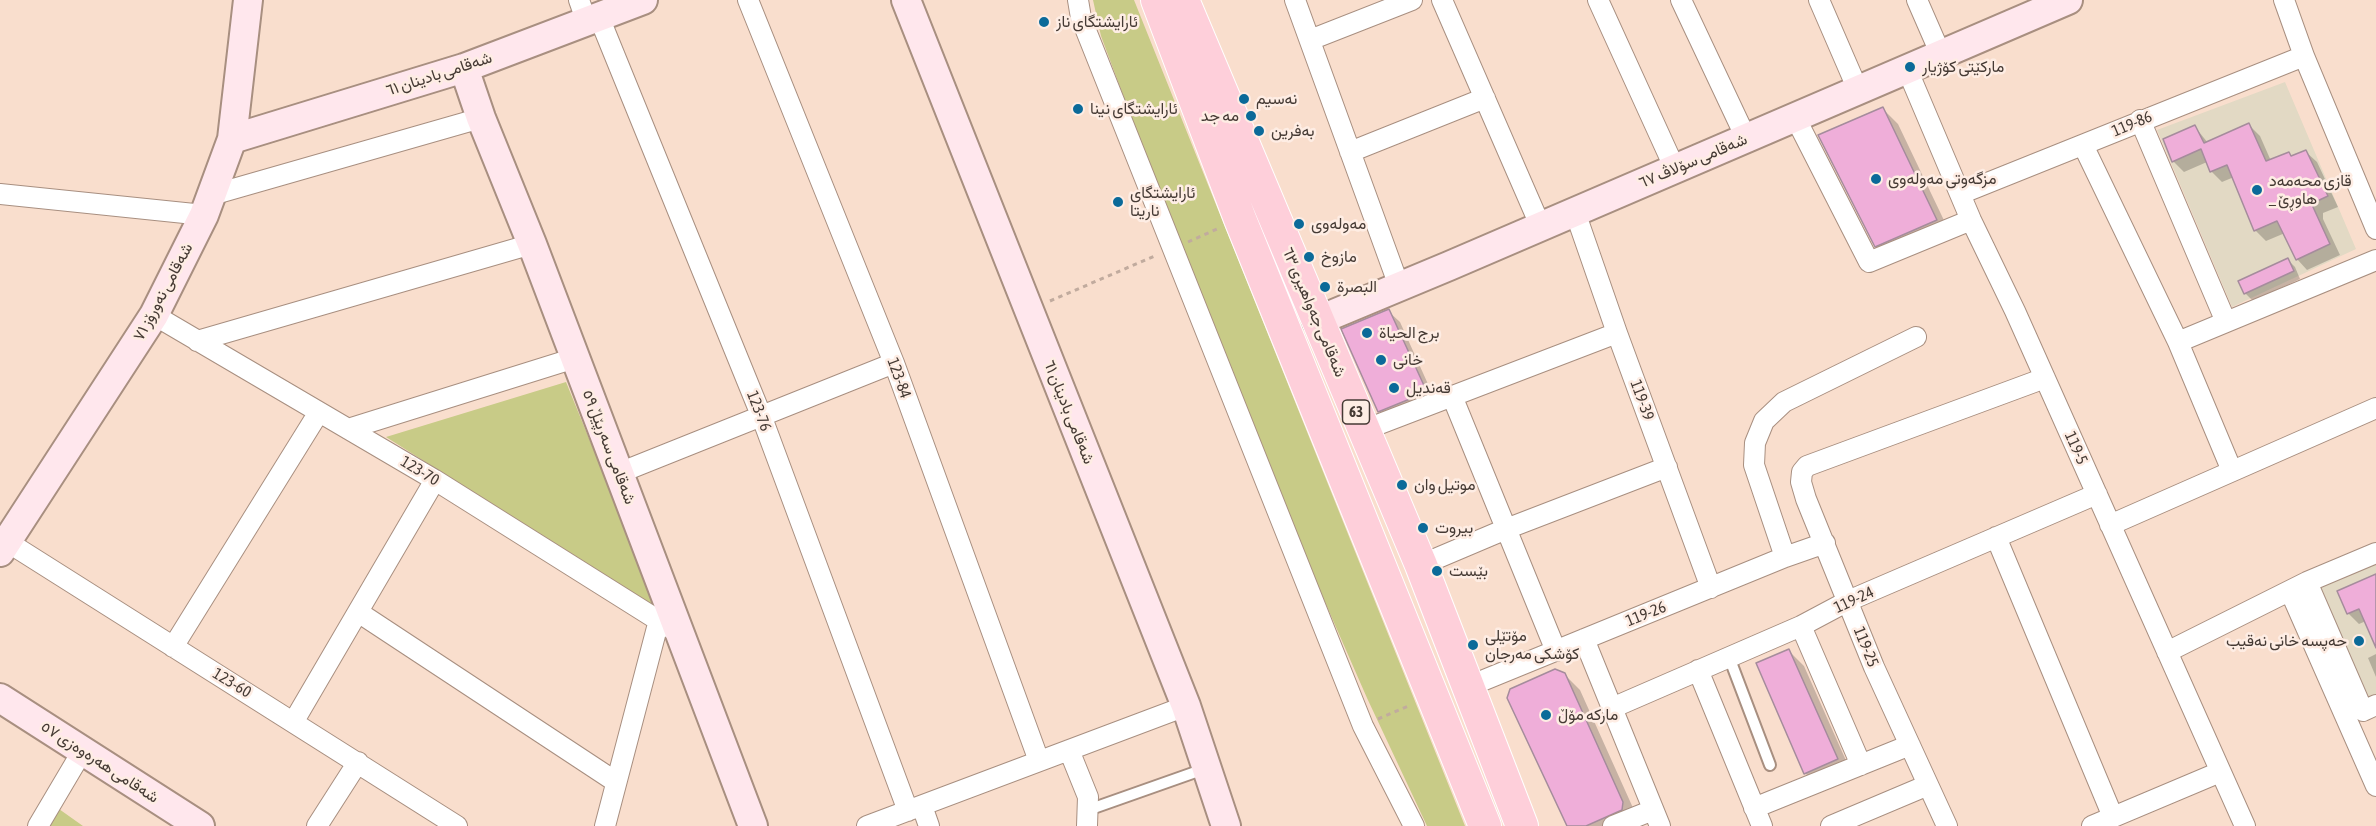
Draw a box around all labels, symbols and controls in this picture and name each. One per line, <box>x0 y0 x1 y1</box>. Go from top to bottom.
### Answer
place label: ئارایشتگای ناز <box>1056 12 1138 32</box>
marker: ئارایشتگای ناز <box>1037 15 1051 29</box>
street label: شەقامی بادینان ٦١ <box>384 48 494 100</box>
place label: مارکێتی کۆژیار <box>1922 57 2004 77</box>
marker: مارکێتی کۆژیار <box>1903 60 1917 74</box>
place label: نەسیم <box>1256 89 1297 109</box>
marker: نەسیم <box>1237 92 1251 106</box>
place label: ئارایشتگای نینا <box>1090 99 1178 119</box>
marker: ئارایشتگای نینا <box>1071 102 1085 116</box>
place label: مه جد <box>1201 106 1239 126</box>
street label: 119-86 <box>2109 107 2155 141</box>
marker: مه جد <box>1244 109 1258 123</box>
place label: بەفرین <box>1271 121 1315 141</box>
marker: بەفرین <box>1252 124 1266 138</box>
street label: شەقامی سۆلاڤ ٦٧ <box>1636 130 1750 192</box>
place label: مزگەوتی مەولەوی <box>1888 169 1996 189</box>
place label: قازی محەمەد _ هاوڕێ <box>2269 171 2352 209</box>
marker: مزگەوتی مەولەوی <box>1869 172 1883 186</box>
place label: ئارایشتگای ناریتا <box>1130 183 1195 221</box>
marker: قازی محەمەد _ هاوڕێ <box>2250 183 2264 197</box>
marker: ئارایشتگای ناریتا <box>1111 195 1125 209</box>
place label: مەولەوی <box>1311 214 1366 234</box>
marker: مەولەوی <box>1292 217 1306 231</box>
street label: شەقامی نەورۆز ٧١ <box>129 240 197 344</box>
street label: شەقامی جەواهیری ٦٣ <box>1278 244 1350 380</box>
place label: مازوخ <box>1321 247 1357 267</box>
marker: مازوخ <box>1302 250 1316 264</box>
place label: البصرة <box>1337 277 1377 297</box>
marker: البصرة <box>1318 280 1332 294</box>
place label: برج الحياة <box>1379 323 1439 343</box>
marker: برج الحياة <box>1360 326 1374 340</box>
place label: خانی <box>1393 350 1423 370</box>
marker: خانی <box>1374 353 1388 367</box>
street label: 123-84 <box>883 355 915 401</box>
street label: شەقامی بادینان ٦١ <box>1039 357 1099 467</box>
street label: 119-39 <box>1626 377 1658 423</box>
place label: قەندیل <box>1406 378 1451 398</box>
marker: قەندیل <box>1387 381 1401 395</box>
street label: شەقامی سەرپێڵ ٥٩ <box>578 387 640 507</box>
street label: 123-76 <box>743 388 775 434</box>
road number: 63 <box>1342 400 1370 424</box>
street label: 119-5 <box>2060 429 2092 467</box>
street label: 123-70 <box>397 452 443 490</box>
place label: موتيل وان <box>1414 475 1475 495</box>
marker: موتيل وان <box>1395 478 1409 492</box>
place label: بیروت <box>1435 518 1473 538</box>
marker: بیروت <box>1416 521 1430 535</box>
place label: بێست <box>1449 561 1488 581</box>
marker: بێست <box>1430 564 1444 578</box>
street label: 119-24 <box>1831 583 1877 617</box>
street label: 119-26 <box>1623 597 1669 631</box>
street label: 119-25 <box>1849 624 1883 670</box>
place label: مۆتێلی کۆشکی مەرجان <box>1485 626 1579 664</box>
place label: حەپسە خانی نەقیب <box>2226 631 2347 651</box>
marker: حەپسە خانی نەقیب <box>2352 634 2366 648</box>
marker: مۆتێلی کۆشکی مەرجان <box>1466 638 1480 652</box>
street label: 123-60 <box>209 664 255 702</box>
place label: مارکە مۆڵ <box>1558 705 1618 725</box>
marker: مارکە مۆڵ <box>1539 708 1553 722</box>
street label: شەقامی هەرەوەزی ٥٧ <box>38 717 162 807</box>

